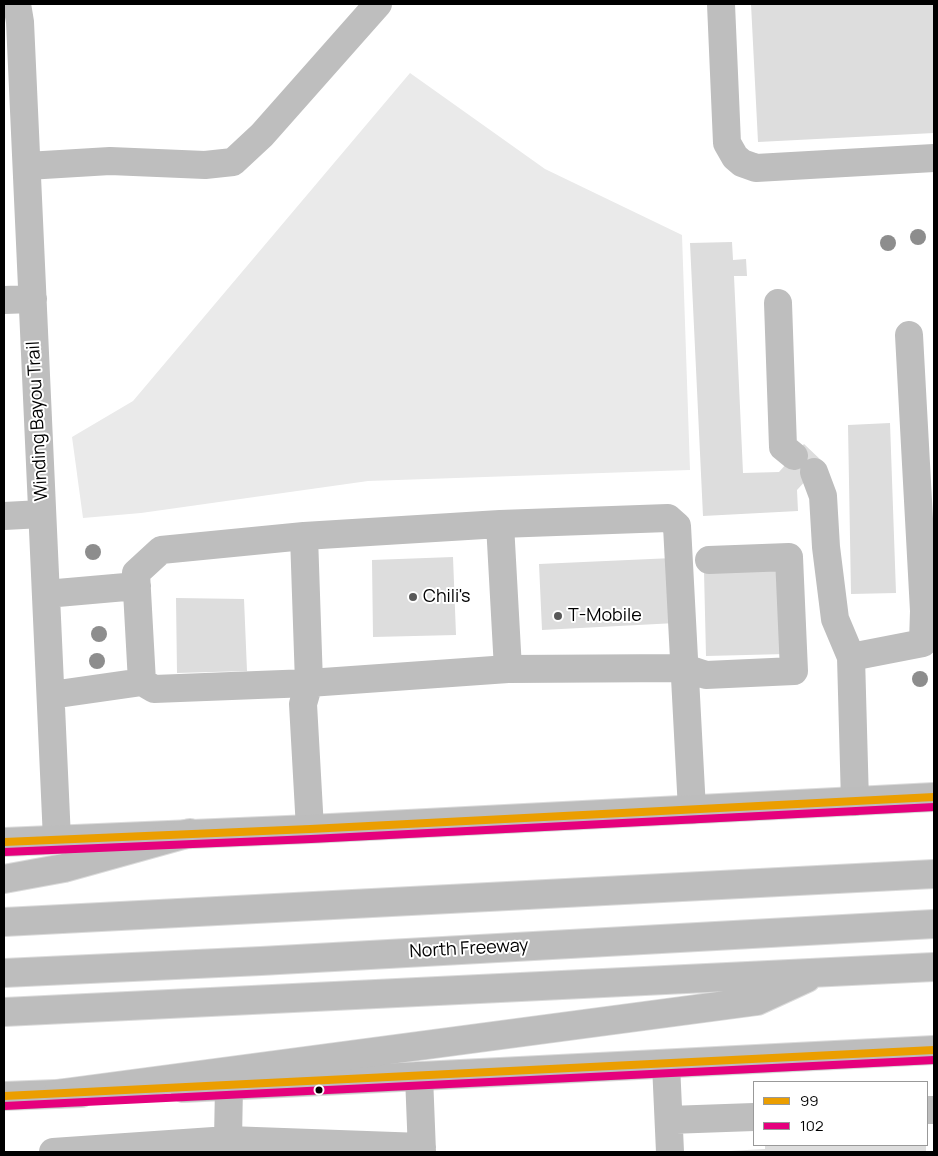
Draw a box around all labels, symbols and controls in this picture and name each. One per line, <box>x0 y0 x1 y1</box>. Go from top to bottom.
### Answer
street label: Winding Bayou Trail <box>23 341 53 501</box>
place label: Chili's <box>423 586 470 608</box>
marker: Chili's <box>407 591 419 603</box>
place label: T-Mobile <box>568 605 642 627</box>
marker: T-Mobile <box>552 610 564 622</box>
street label: North Freeway <box>409 935 529 963</box>
legend <box>753 1081 928 1146</box>
unlabelled marker <box>314 1085 324 1095</box>
text: 99 <box>800 1090 819 1111</box>
text: 102 <box>800 1115 824 1136</box>

